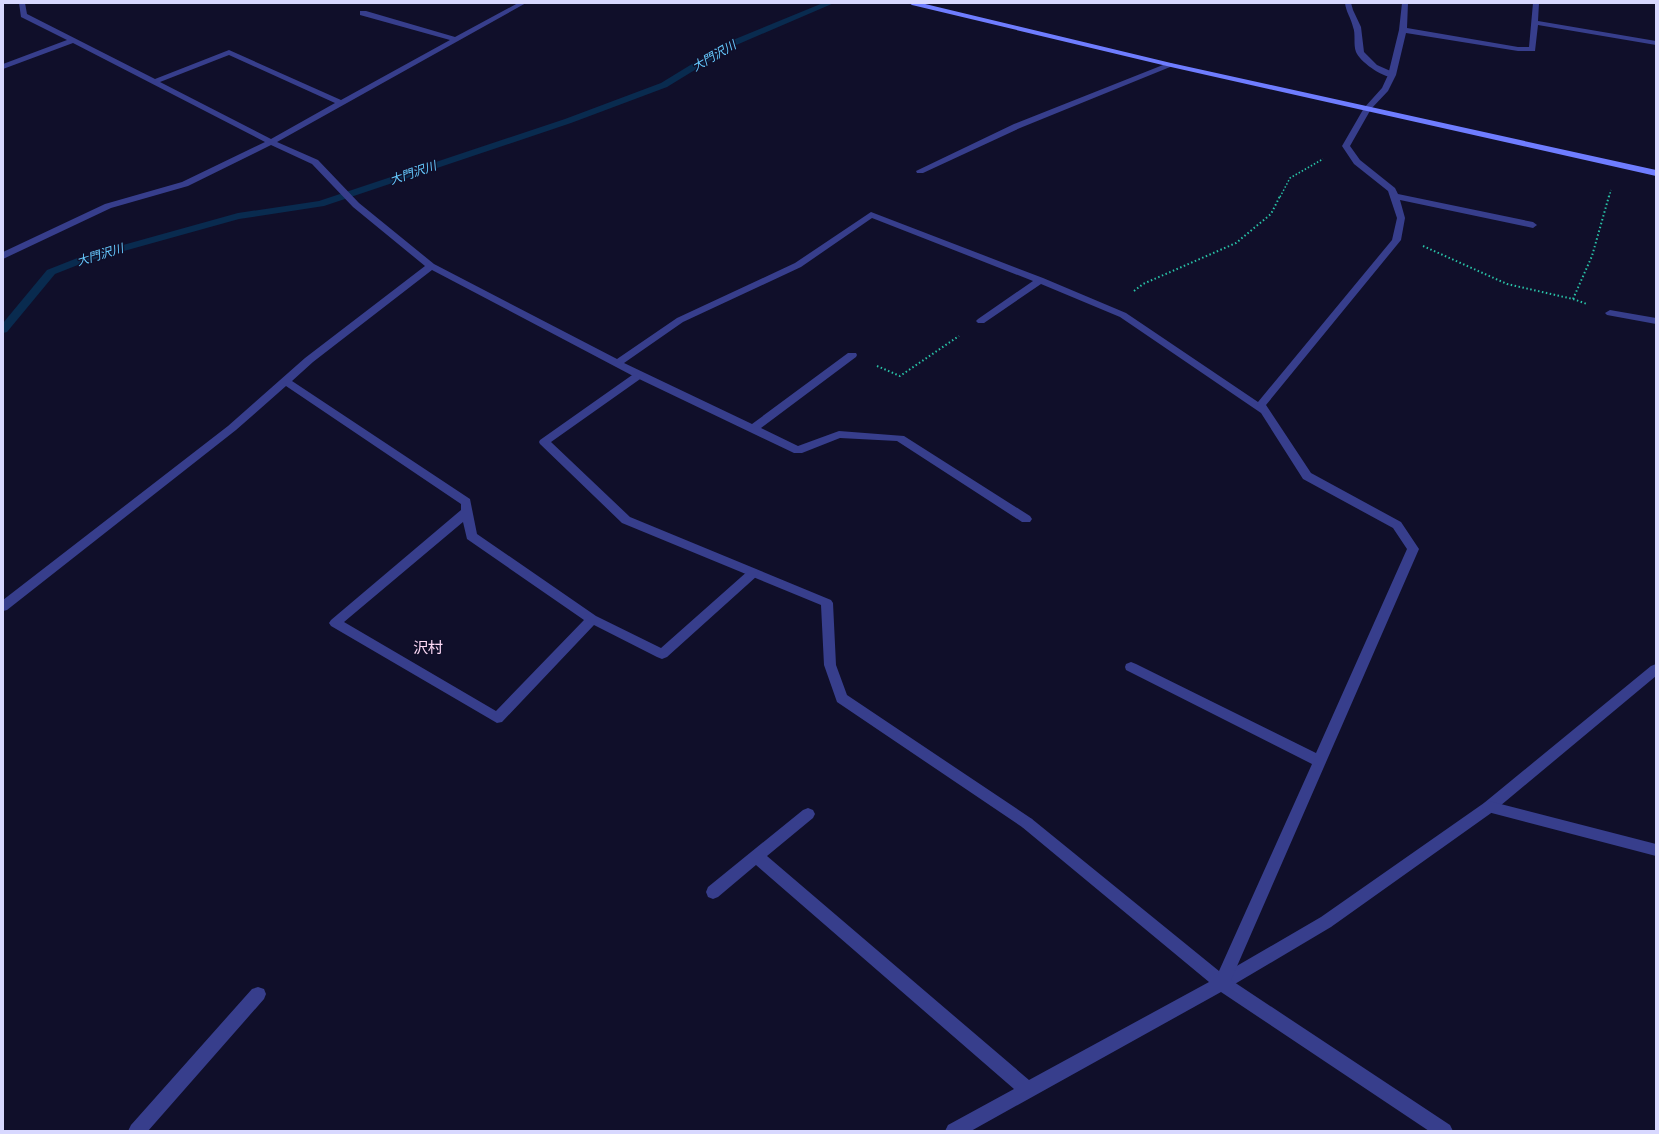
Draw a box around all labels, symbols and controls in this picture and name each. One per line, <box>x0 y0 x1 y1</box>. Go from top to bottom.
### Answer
water label: 大門沢川 <box>690 37 740 74</box>
water label: 大門沢川 <box>388 158 440 187</box>
water label: 大門沢川 <box>75 241 127 269</box>
district label: 沢村 <box>413 639 443 657</box>

